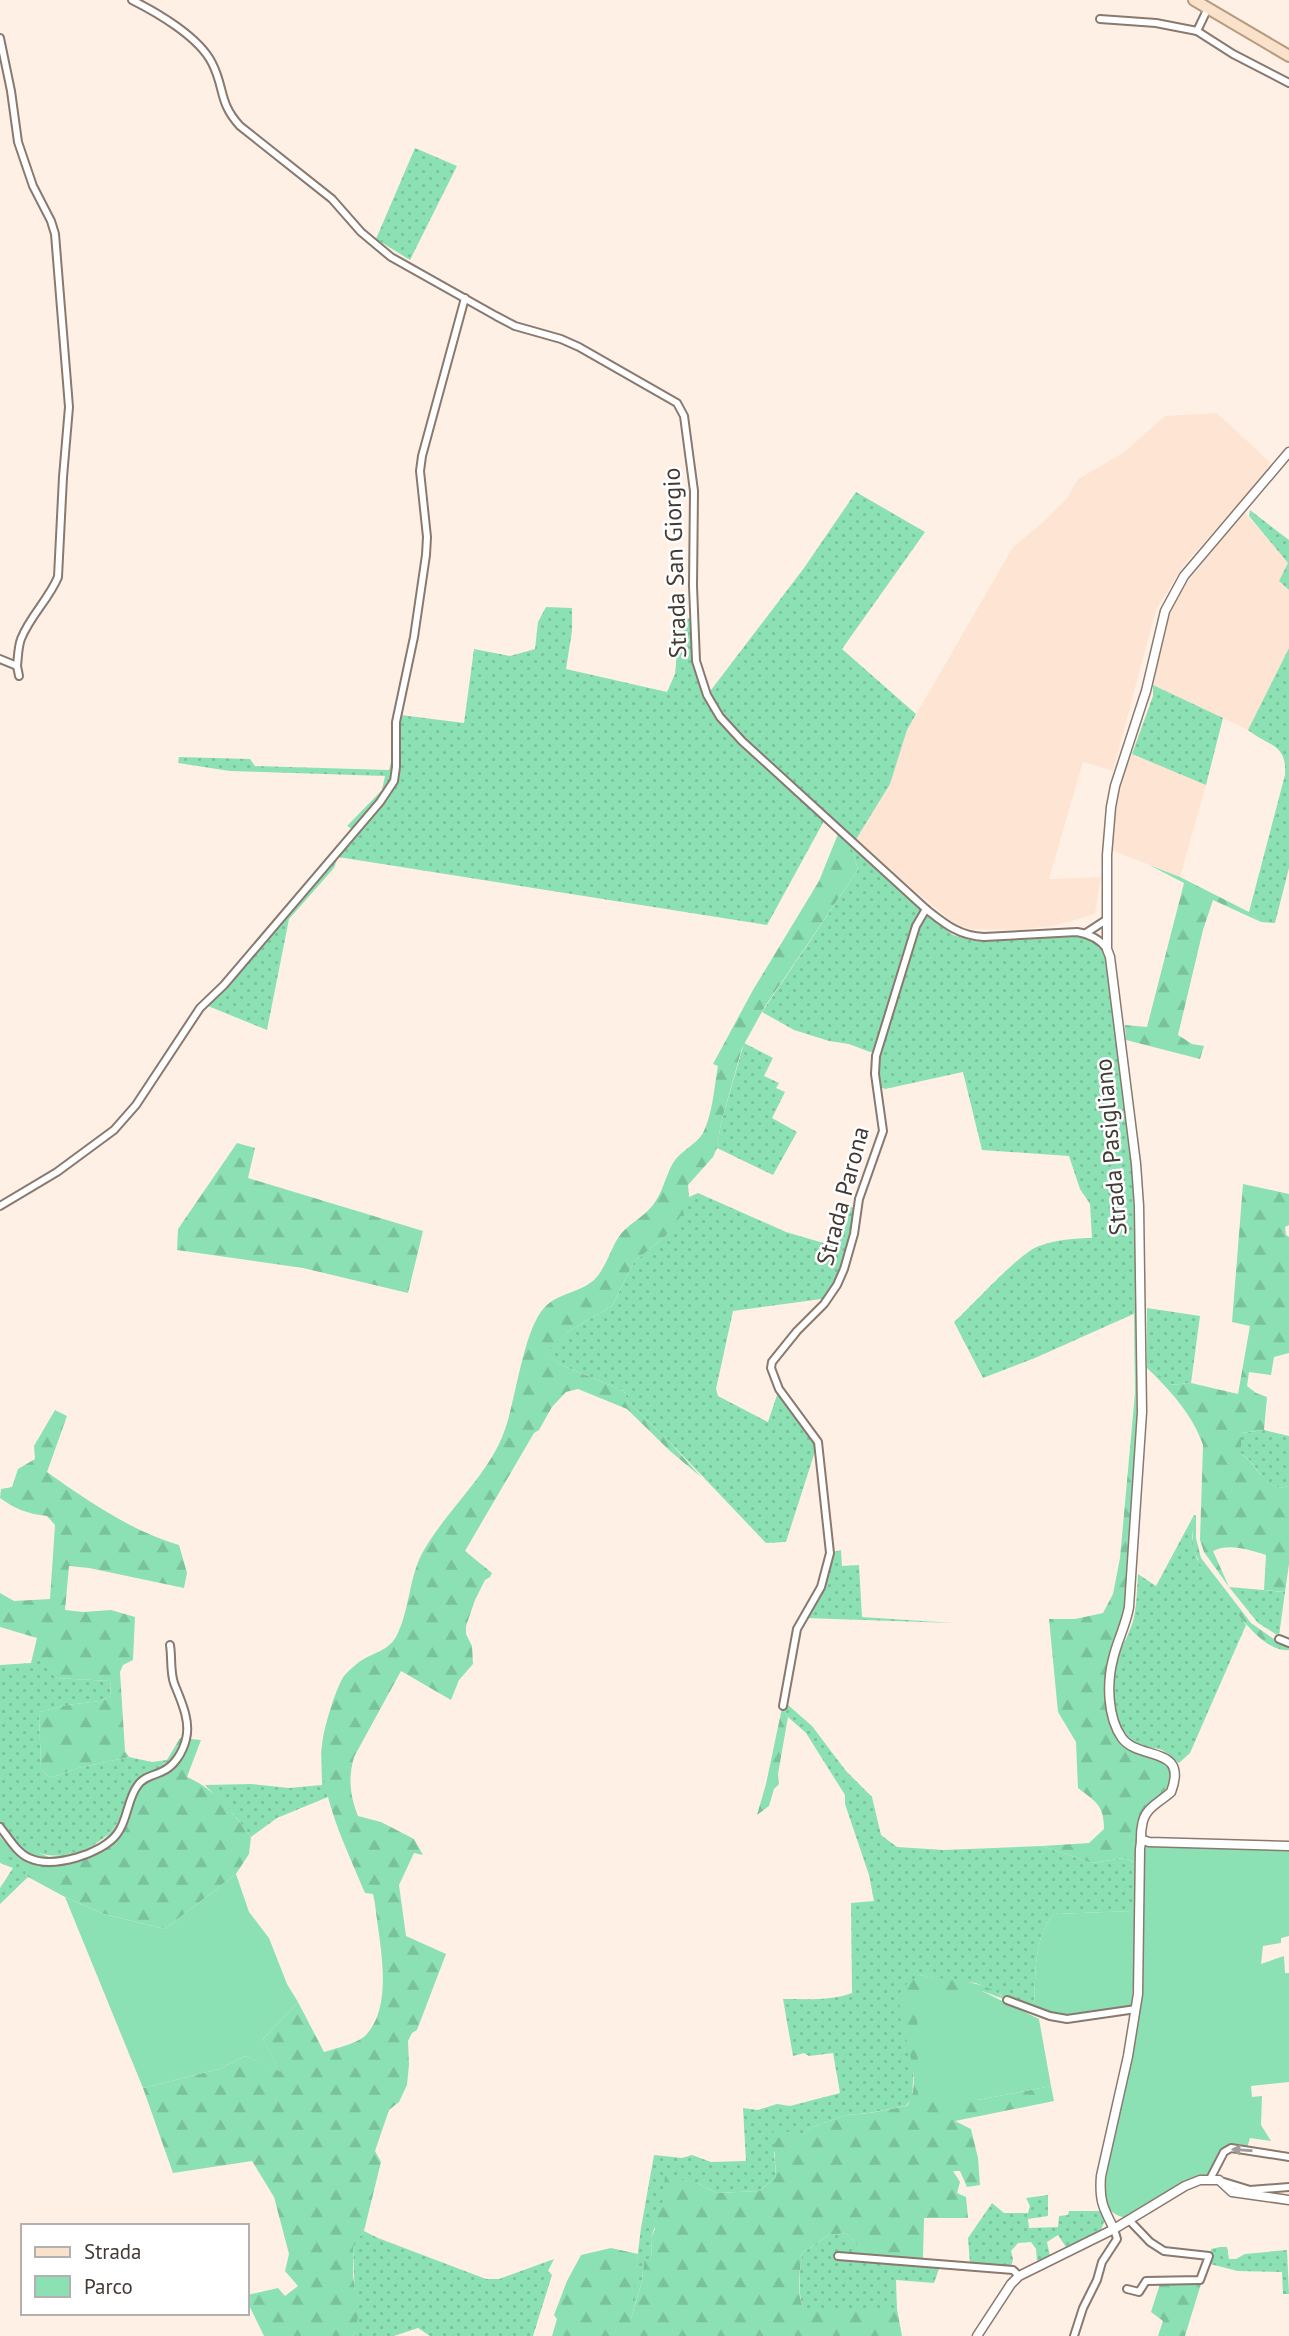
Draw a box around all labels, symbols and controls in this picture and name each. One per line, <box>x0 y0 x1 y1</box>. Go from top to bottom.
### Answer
street label: Strada San Giorgio <box>656 467 693 659</box>
street label: Strada Pasigliano <box>1087 1057 1134 1237</box>
street label: Strada Parona <box>809 1123 876 1269</box>
one-way arrow <box>1230 2144 1252 2155</box>
legend <box>21 2224 248 2315</box>
text: Strada <box>84 2238 142 2265</box>
text: Parco <box>84 2273 133 2300</box>

